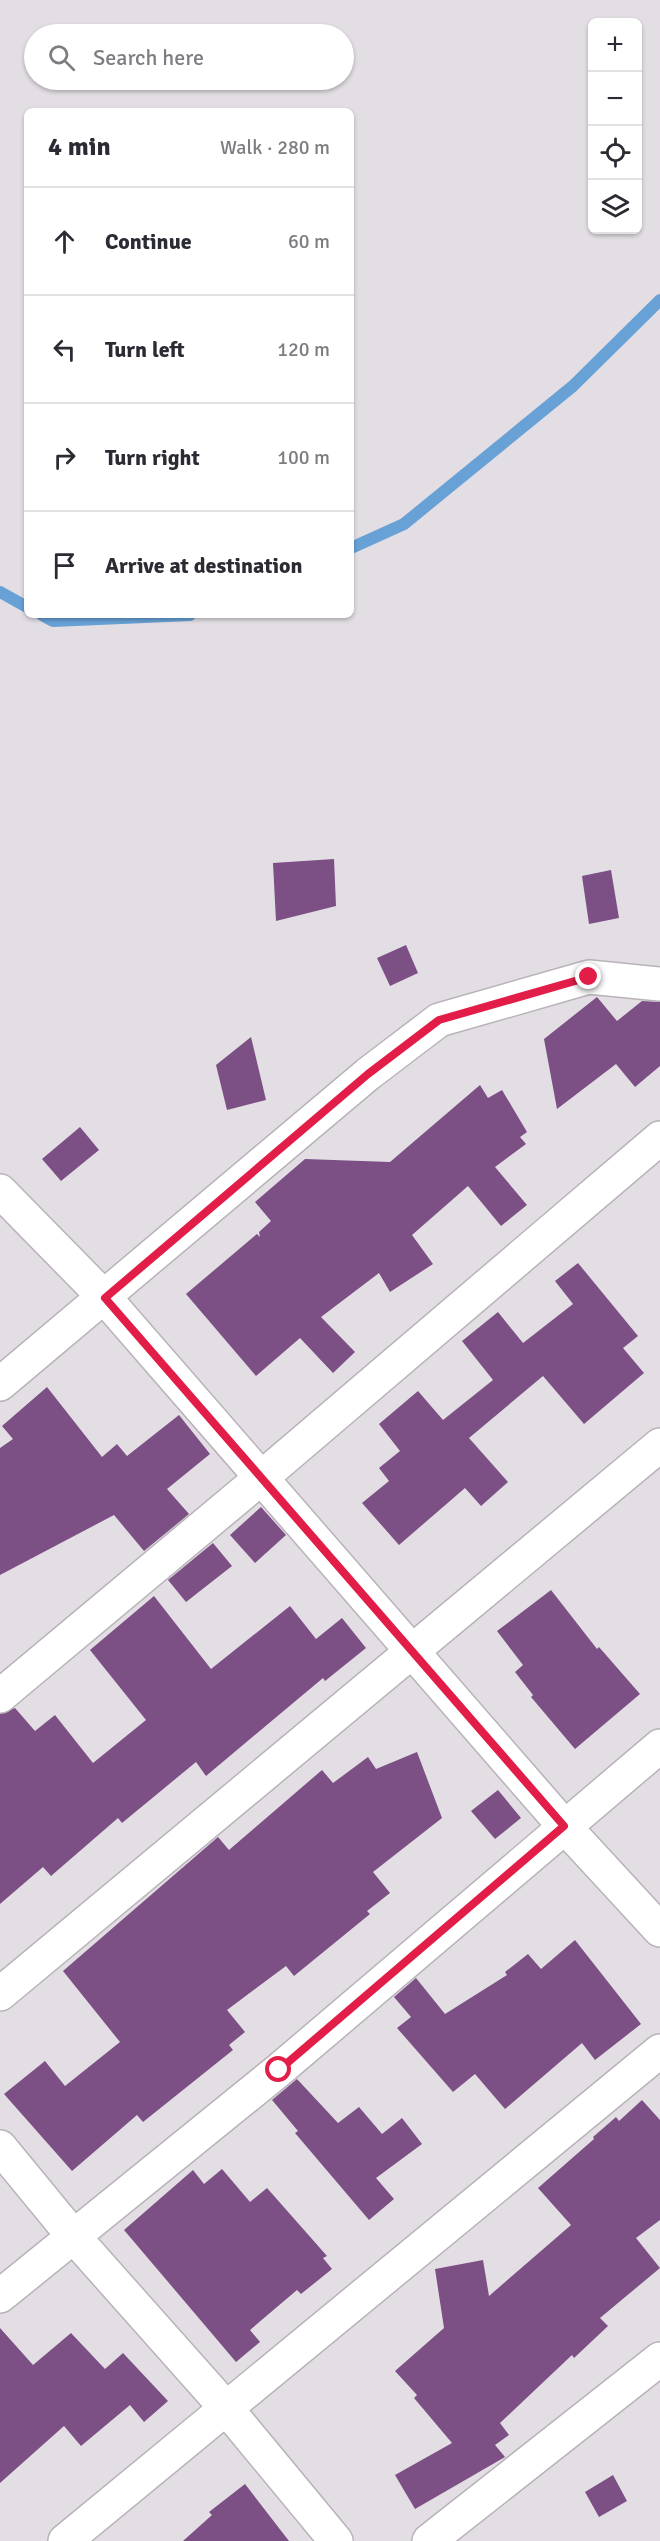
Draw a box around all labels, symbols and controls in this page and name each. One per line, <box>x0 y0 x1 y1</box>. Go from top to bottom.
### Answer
map controls <box>588 18 642 234</box>
button: + <box>588 18 642 72</box>
search box <box>24 24 354 90</box>
icon: search <box>45 41 78 74</box>
text: Search here <box>93 44 204 71</box>
button: − <box>588 72 642 126</box>
button: locate <box>588 126 642 180</box>
text: 4 min <box>48 131 111 163</box>
text: Walk · 280 m <box>220 135 330 160</box>
button: layers <box>588 180 642 234</box>
icon: ahead <box>48 225 81 258</box>
text: Continue <box>105 228 192 255</box>
text: 60 m <box>288 229 330 254</box>
icon: left <box>48 333 81 366</box>
text: Turn left <box>105 336 185 363</box>
text: 120 m <box>277 337 330 362</box>
icon: right <box>48 441 81 474</box>
text: Turn right <box>105 444 200 471</box>
text: 100 m <box>277 445 330 470</box>
icon: arrive <box>48 549 81 582</box>
text: Arrive at destination <box>105 552 302 579</box>
route end <box>575 963 601 989</box>
route start <box>265 2056 291 2082</box>

